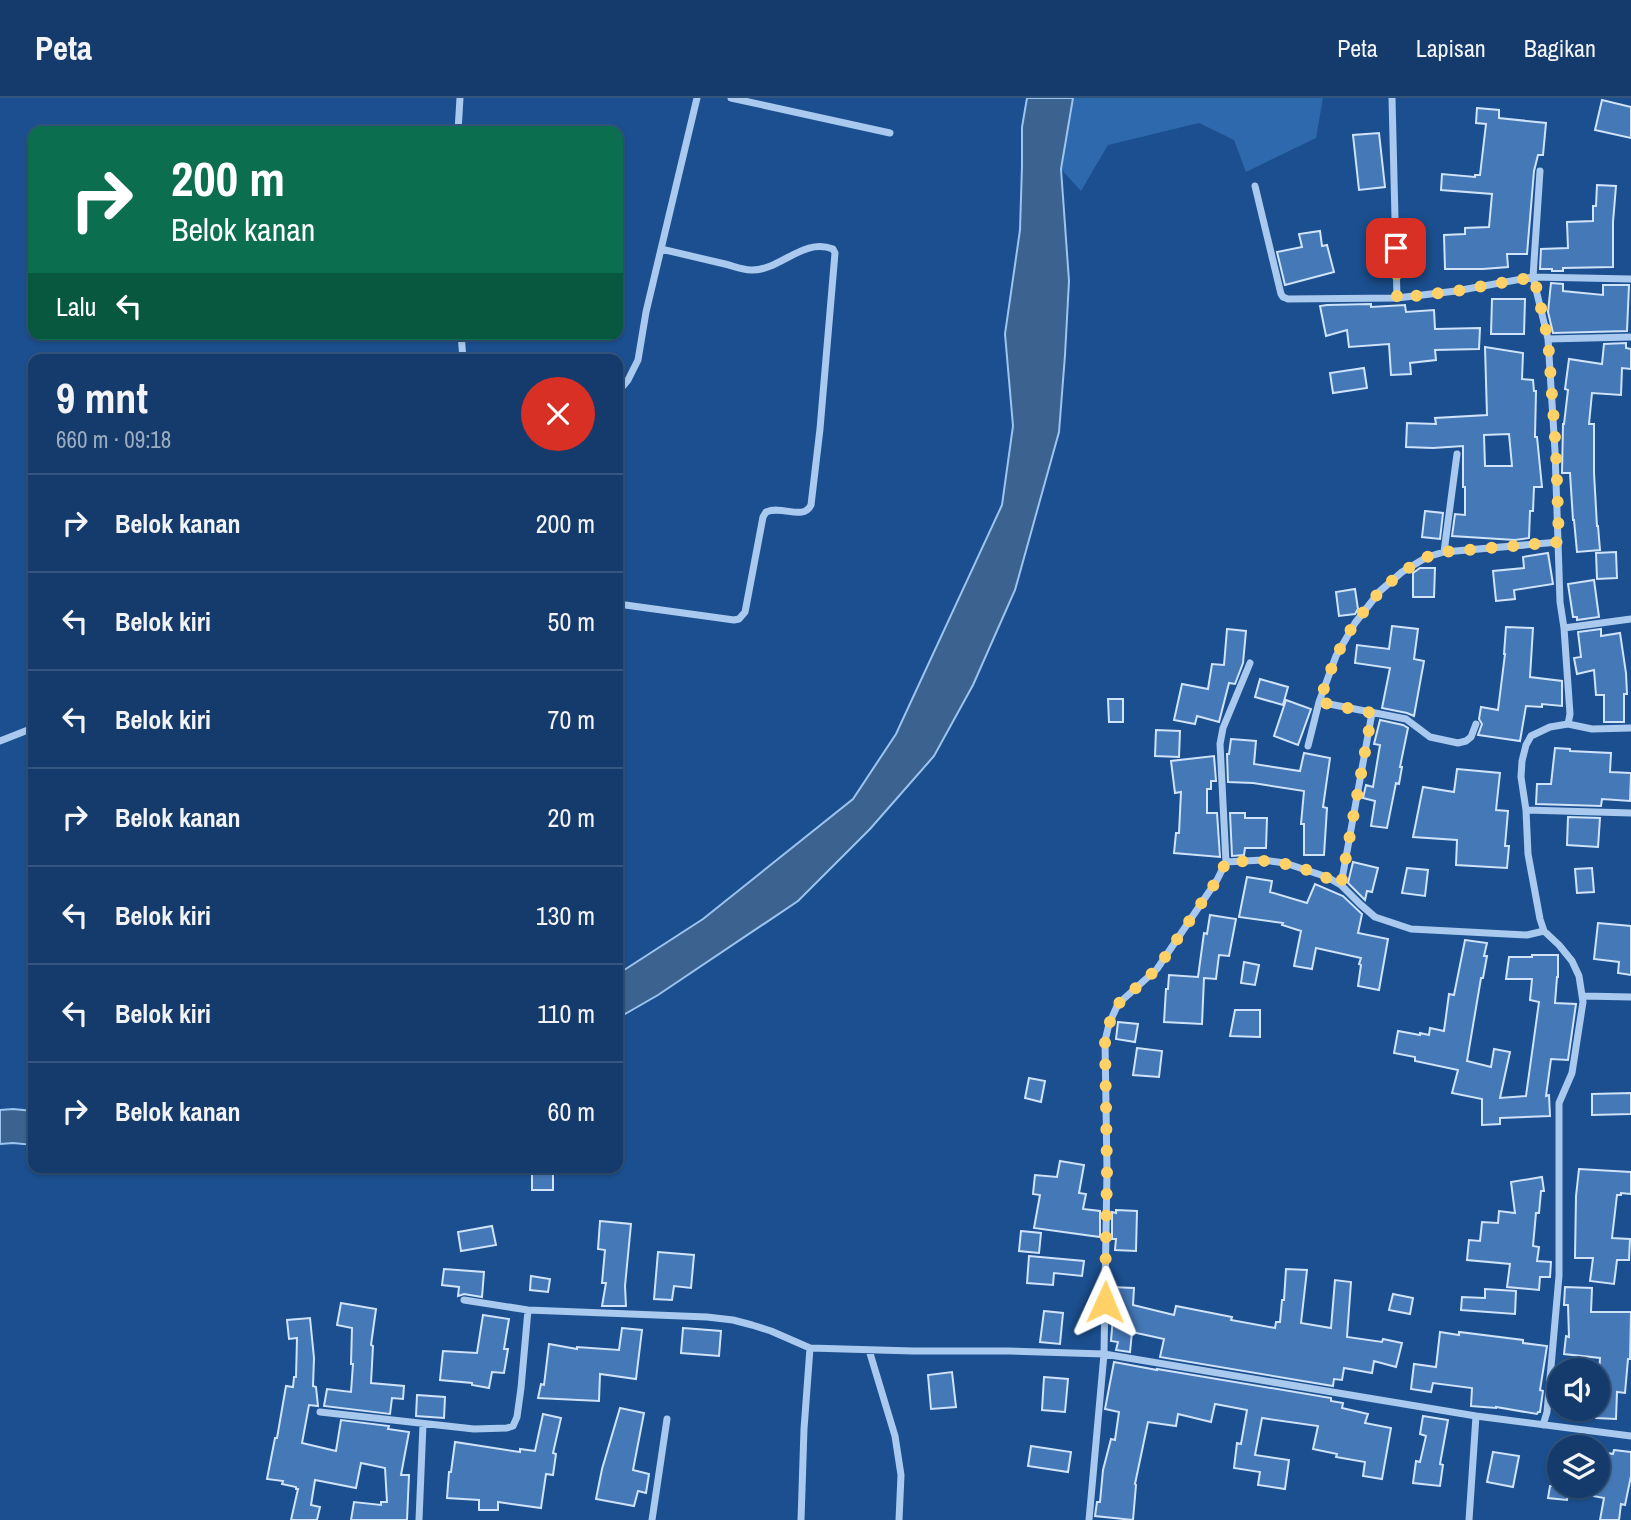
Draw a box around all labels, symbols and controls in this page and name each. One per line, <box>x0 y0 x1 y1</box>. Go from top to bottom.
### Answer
text: Peta <box>35 26 92 70</box>
text: Peta <box>1337 32 1378 64</box>
text: Lapisan <box>1416 32 1486 64</box>
text: Bagikan <box>1524 32 1596 64</box>
text: 200 m <box>171 145 285 211</box>
icon: right <box>56 154 147 245</box>
text: Belok kanan <box>171 208 315 251</box>
pin <box>1366 218 1426 278</box>
icon: arrive <box>1377 229 1415 267</box>
icon: left <box>110 287 148 325</box>
text: Lalu <box>56 289 96 324</box>
text: 9 mnt <box>56 370 148 426</box>
button: close <box>521 377 595 451</box>
text: 660 m · 09:18 <box>56 424 171 455</box>
icon: right <box>56 504 94 542</box>
text: Belok kanan <box>115 506 241 541</box>
text: 200 m <box>536 506 595 541</box>
icon: left <box>56 602 94 640</box>
text: Belok kiri <box>115 604 211 639</box>
text: 50 m <box>548 604 595 639</box>
icon: left <box>56 700 94 738</box>
text: Belok kiri <box>115 702 211 737</box>
text: 70 m <box>548 702 595 737</box>
icon: right <box>56 798 94 836</box>
text: Belok kanan <box>115 800 241 835</box>
text: 20 m <box>548 800 595 835</box>
icon: left <box>56 896 94 934</box>
text: Belok kiri <box>115 898 211 933</box>
text: 130 m <box>536 898 595 933</box>
icon: left <box>56 994 94 1032</box>
text: Belok kiri <box>115 996 211 1031</box>
text: 110 m <box>537 996 595 1031</box>
icon: right <box>56 1092 94 1130</box>
text: Belok kanan <box>115 1094 241 1129</box>
text: 60 m <box>548 1094 595 1129</box>
position arrow <box>1068 1265 1142 1339</box>
map controls <box>1547 1358 1610 1498</box>
button: sound <box>1547 1358 1610 1421</box>
button: layers <box>1547 1435 1610 1498</box>

